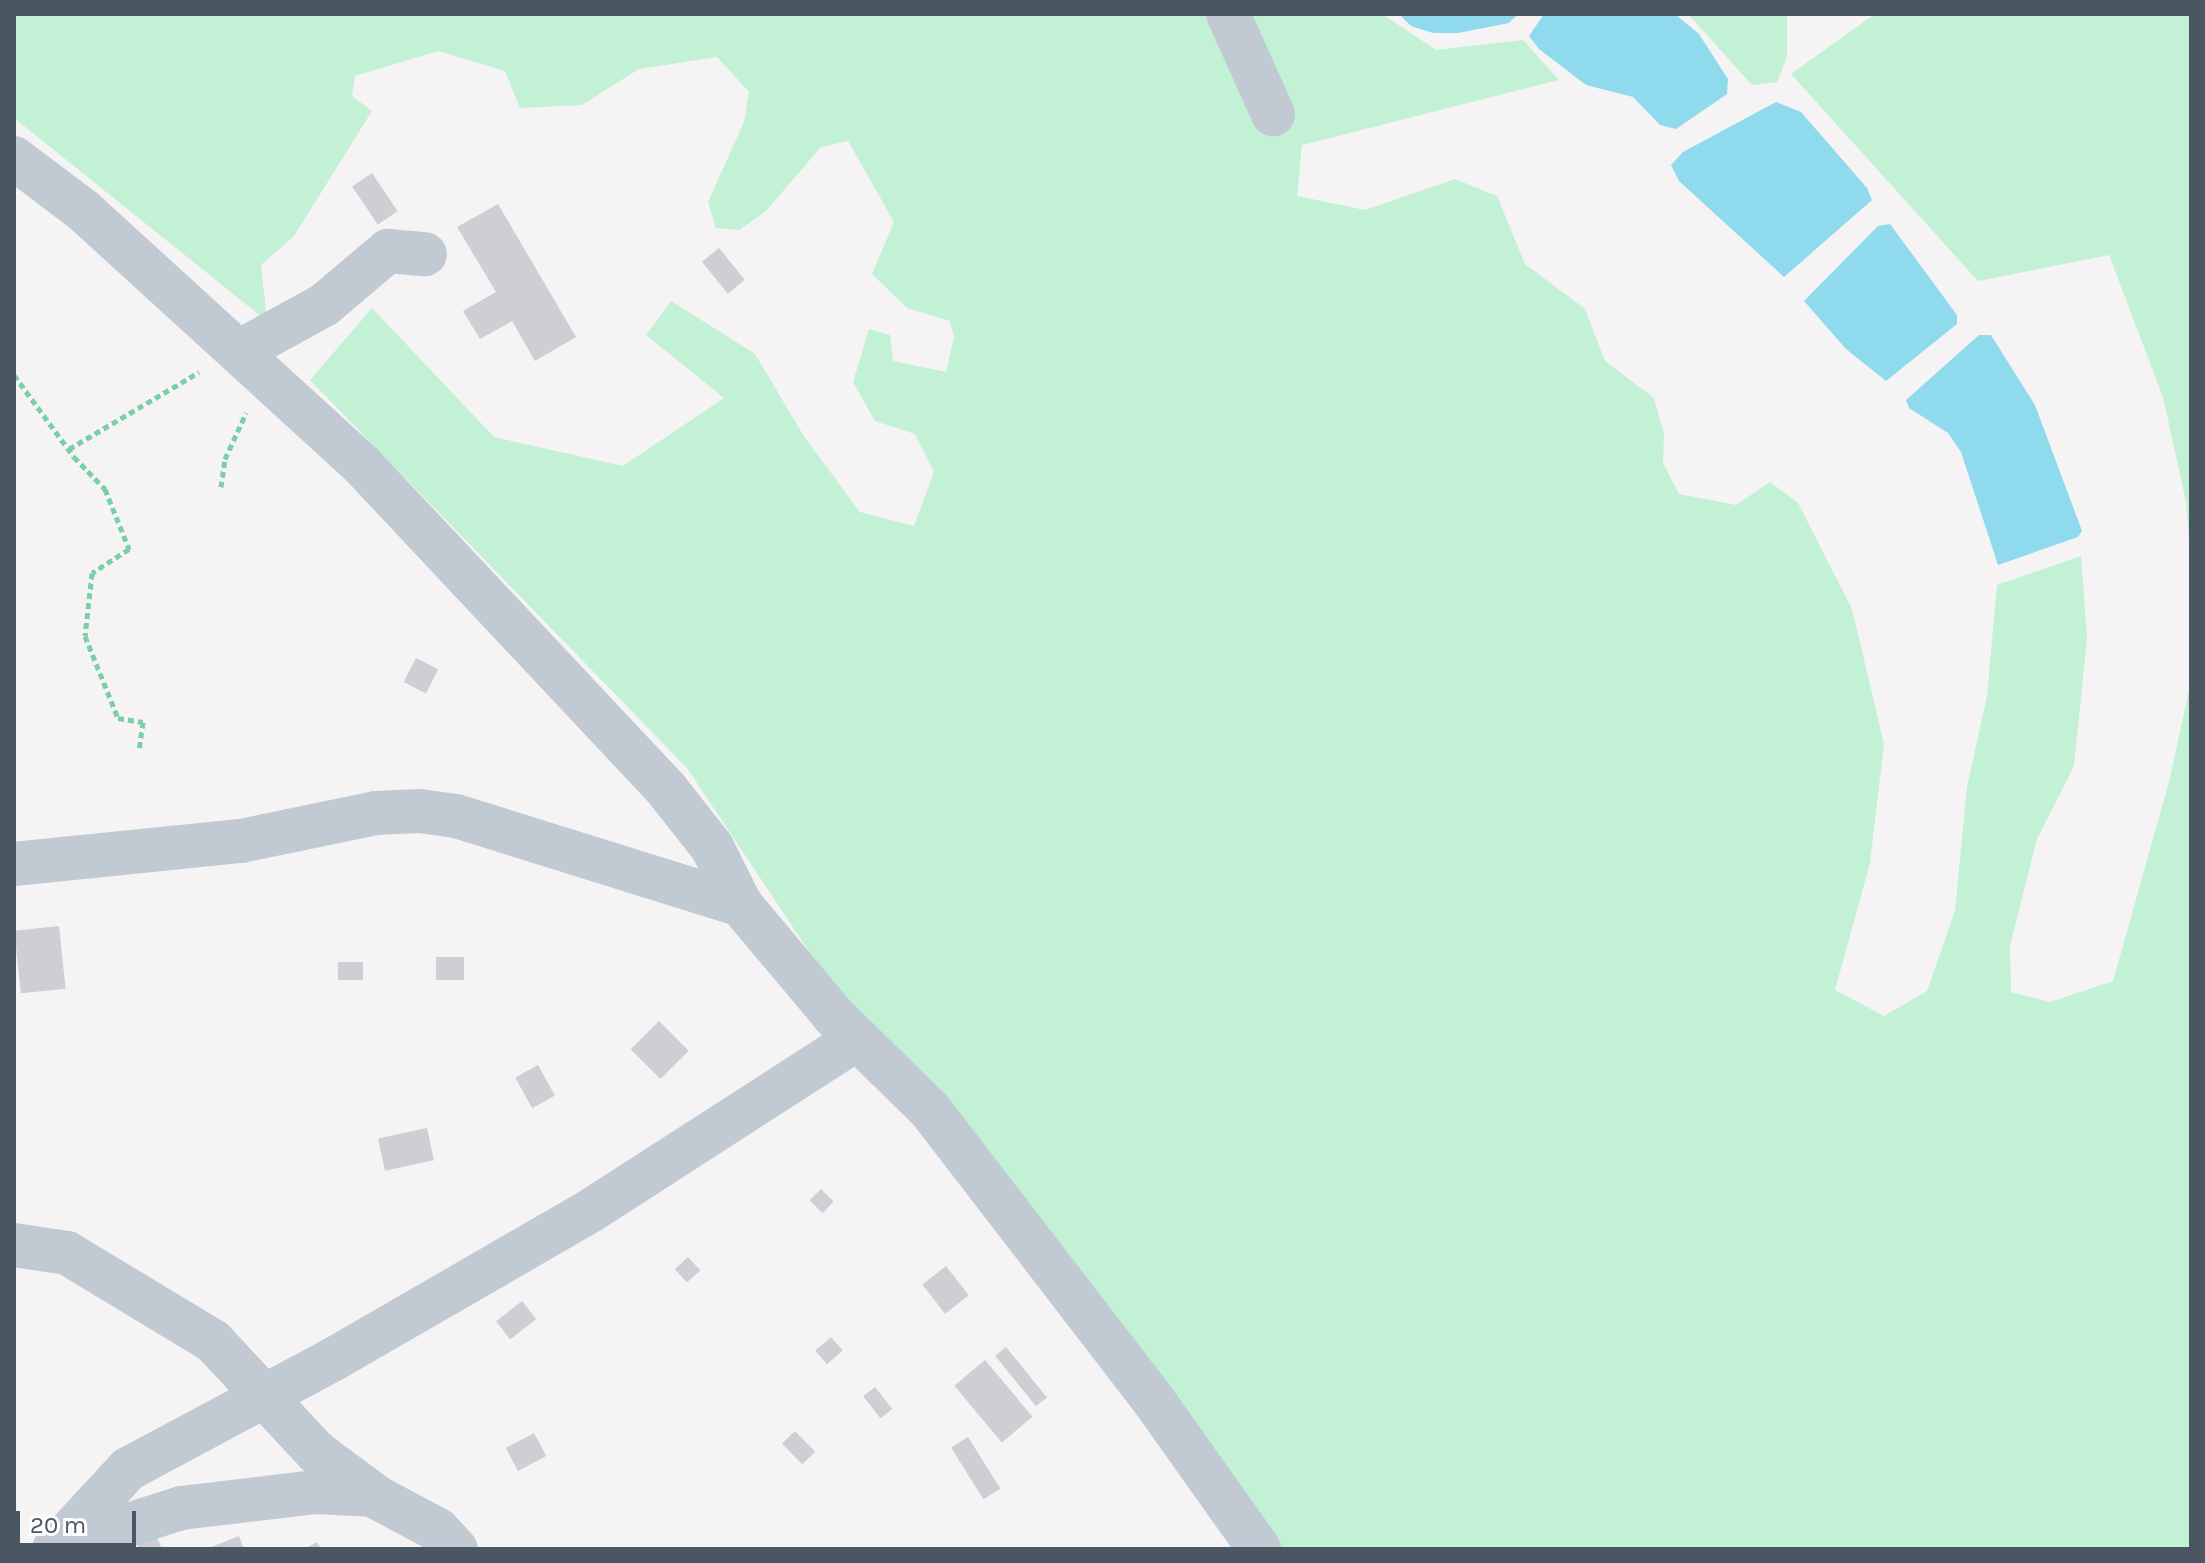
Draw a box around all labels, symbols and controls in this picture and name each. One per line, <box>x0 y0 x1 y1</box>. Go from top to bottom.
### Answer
scale bar <box>20 1495 140 1545</box>
text: 20 m <box>30 1511 86 1539</box>

